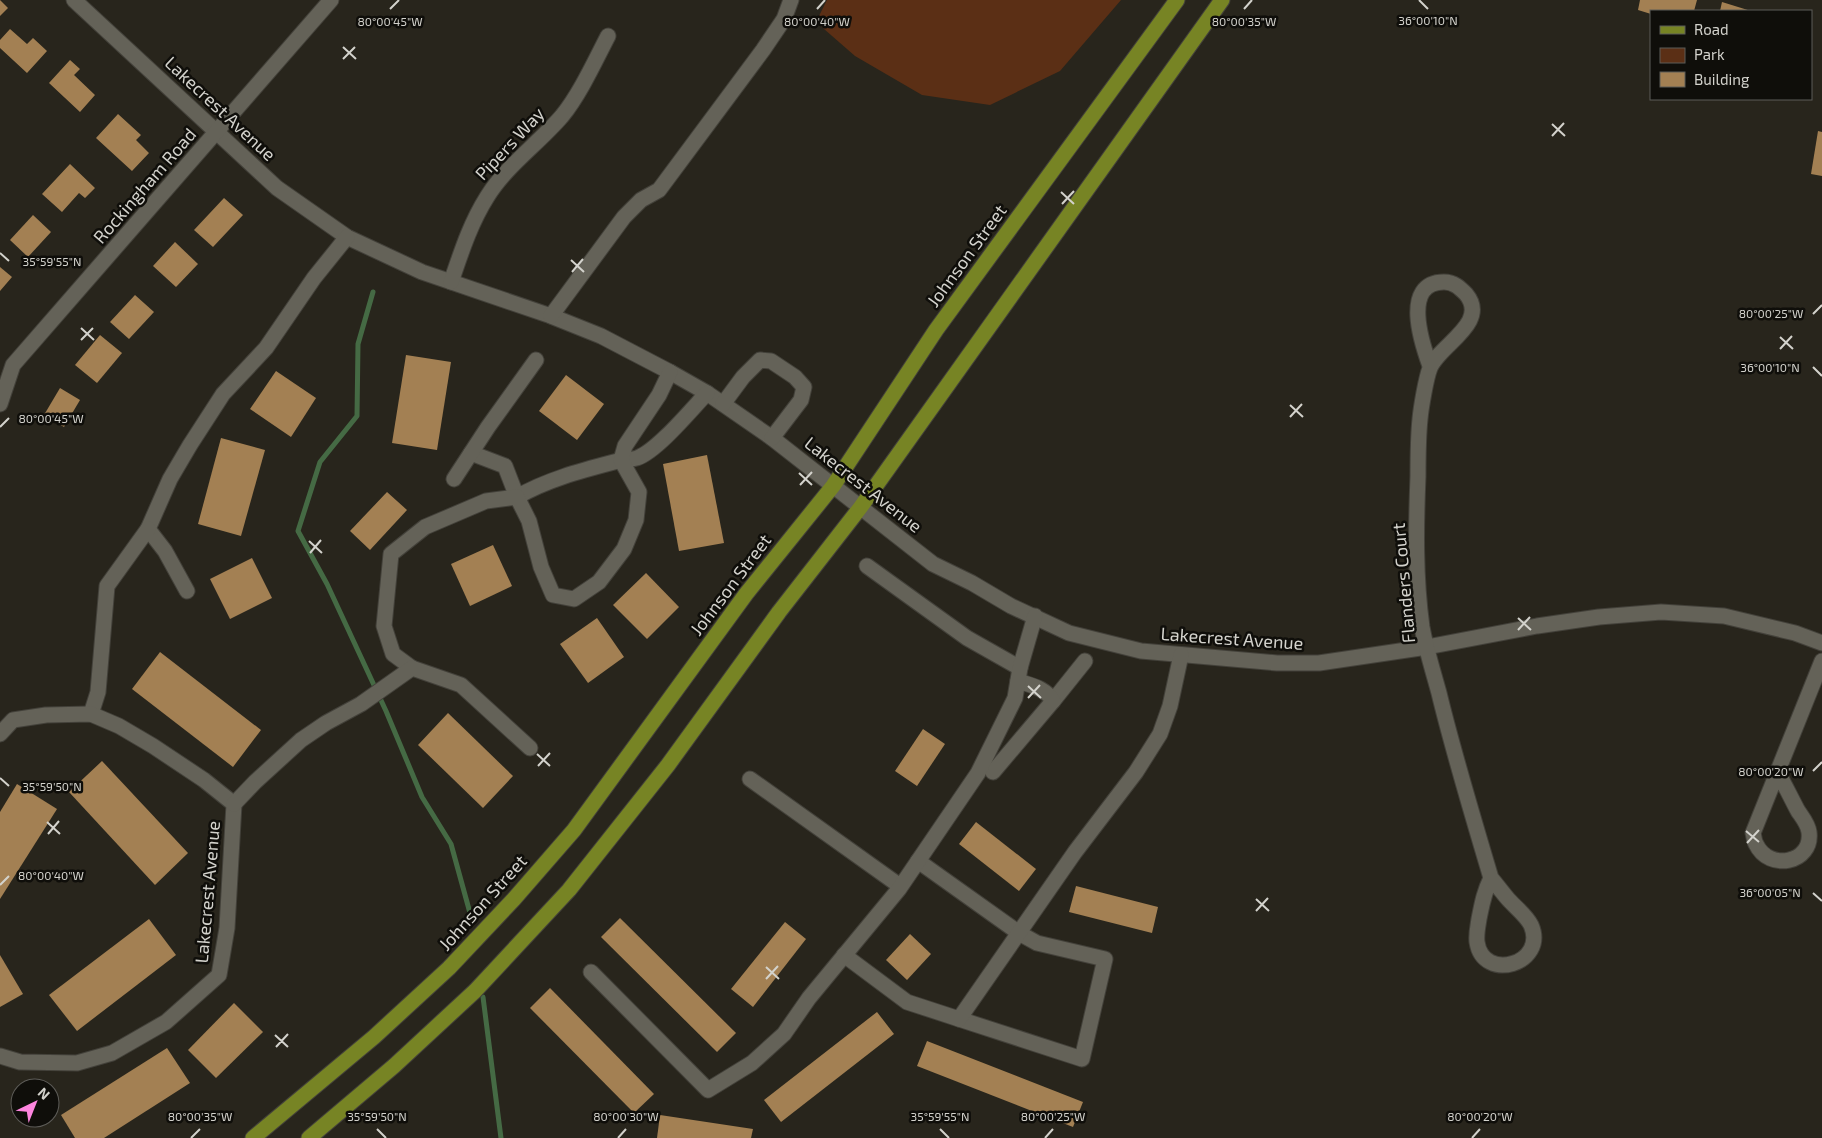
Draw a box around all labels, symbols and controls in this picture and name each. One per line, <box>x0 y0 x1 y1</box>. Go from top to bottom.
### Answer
legend <box>1650 10 1812 100</box>
text: 36°00'10"N <box>1398 13 1458 27</box>
text: 80°00'45"W <box>357 14 423 28</box>
text: 80°00'40"W <box>784 14 850 28</box>
text: 80°00'35"W <box>1212 14 1276 28</box>
text: Road <box>1694 20 1729 38</box>
text: Park <box>1694 45 1725 63</box>
street label: Lakecrest Avenue <box>161 51 280 165</box>
text: Building <box>1694 70 1750 88</box>
street label: Pipers Way <box>470 102 549 184</box>
street label: Rockingham Road <box>88 123 200 248</box>
street label: Johnson Street <box>922 200 1011 311</box>
text: 35°59'55"N <box>23 254 81 268</box>
text: 80°00'25"W <box>1739 306 1803 320</box>
text: 36°00'10"N <box>1740 360 1800 374</box>
text: 80°00'45"W <box>18 411 84 425</box>
street label: Lakecrest Avenue <box>800 432 927 537</box>
street label: Flanders Court <box>1387 522 1419 644</box>
street label: Johnson Street <box>685 529 776 639</box>
street label: Lakecrest Avenue <box>1160 622 1304 654</box>
text: 80°00'20"W <box>1738 764 1804 778</box>
text: 35°59'50"N <box>22 779 82 793</box>
street label: Lakecrest Avenue <box>190 820 224 964</box>
street label: Johnson Street <box>434 850 531 955</box>
text: 80°00'40"W <box>18 868 84 882</box>
text: 36°00'05"N <box>1739 885 1801 899</box>
north arrow <box>10 1078 60 1128</box>
text: N <box>35 1083 54 1103</box>
text: 80°00'35"W <box>168 1109 232 1123</box>
text: 35°59'50"N <box>347 1109 407 1123</box>
text: 80°00'30"W <box>593 1109 659 1123</box>
text: 35°59'55"N <box>911 1109 969 1123</box>
text: 80°00'25"W <box>1021 1109 1085 1123</box>
text: 80°00'20"W <box>1447 1109 1513 1123</box>

